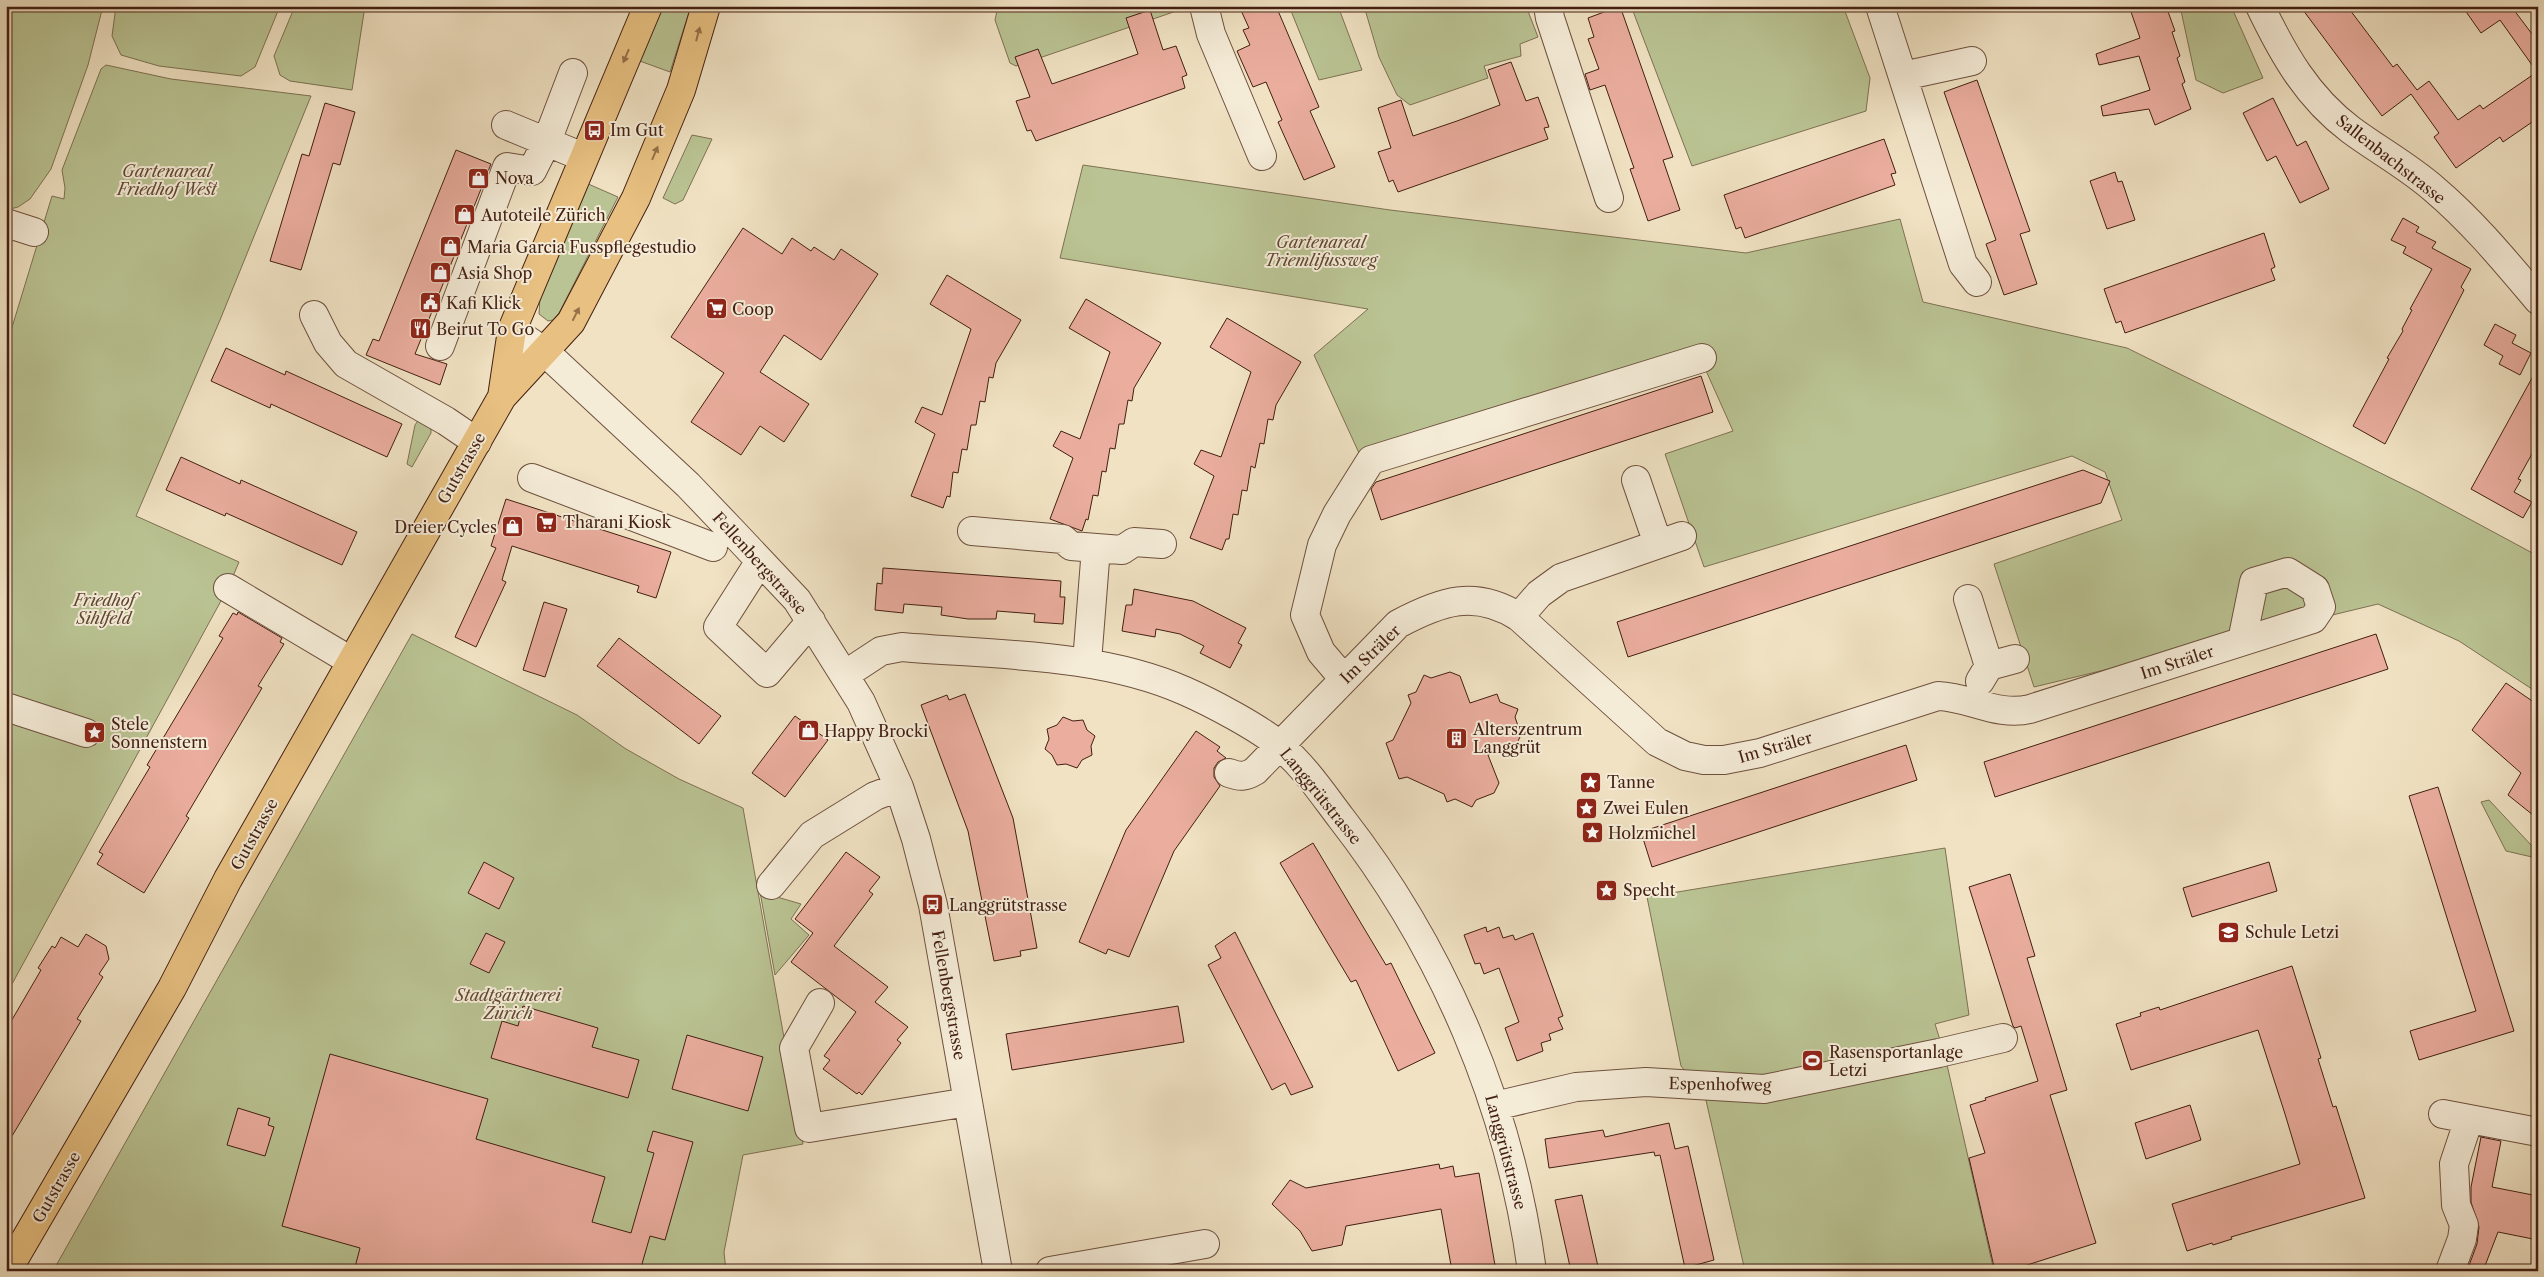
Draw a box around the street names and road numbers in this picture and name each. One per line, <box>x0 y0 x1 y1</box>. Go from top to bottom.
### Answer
street label: Sallenbachstrasse <box>2332 110 2450 208</box>
street label: Gutstrasse <box>433 429 489 507</box>
street label: Fellenbergstrasse <box>709 507 811 619</box>
street label: Im Sträler <box>1336 620 1404 688</box>
street label: Im Sträler <box>2138 641 2216 683</box>
street label: Im Sträler <box>1736 727 1815 767</box>
street label: Langgrütstrasse <box>1276 744 1366 848</box>
street label: Gutstrasse <box>226 795 282 873</box>
street label: Fellenbergstrasse <box>928 929 970 1061</box>
street label: Espenhofweg <box>1669 1073 1772 1095</box>
street label: Langgrütstrasse <box>1481 1092 1531 1212</box>
street label: Gutstrasse <box>28 1148 84 1226</box>

